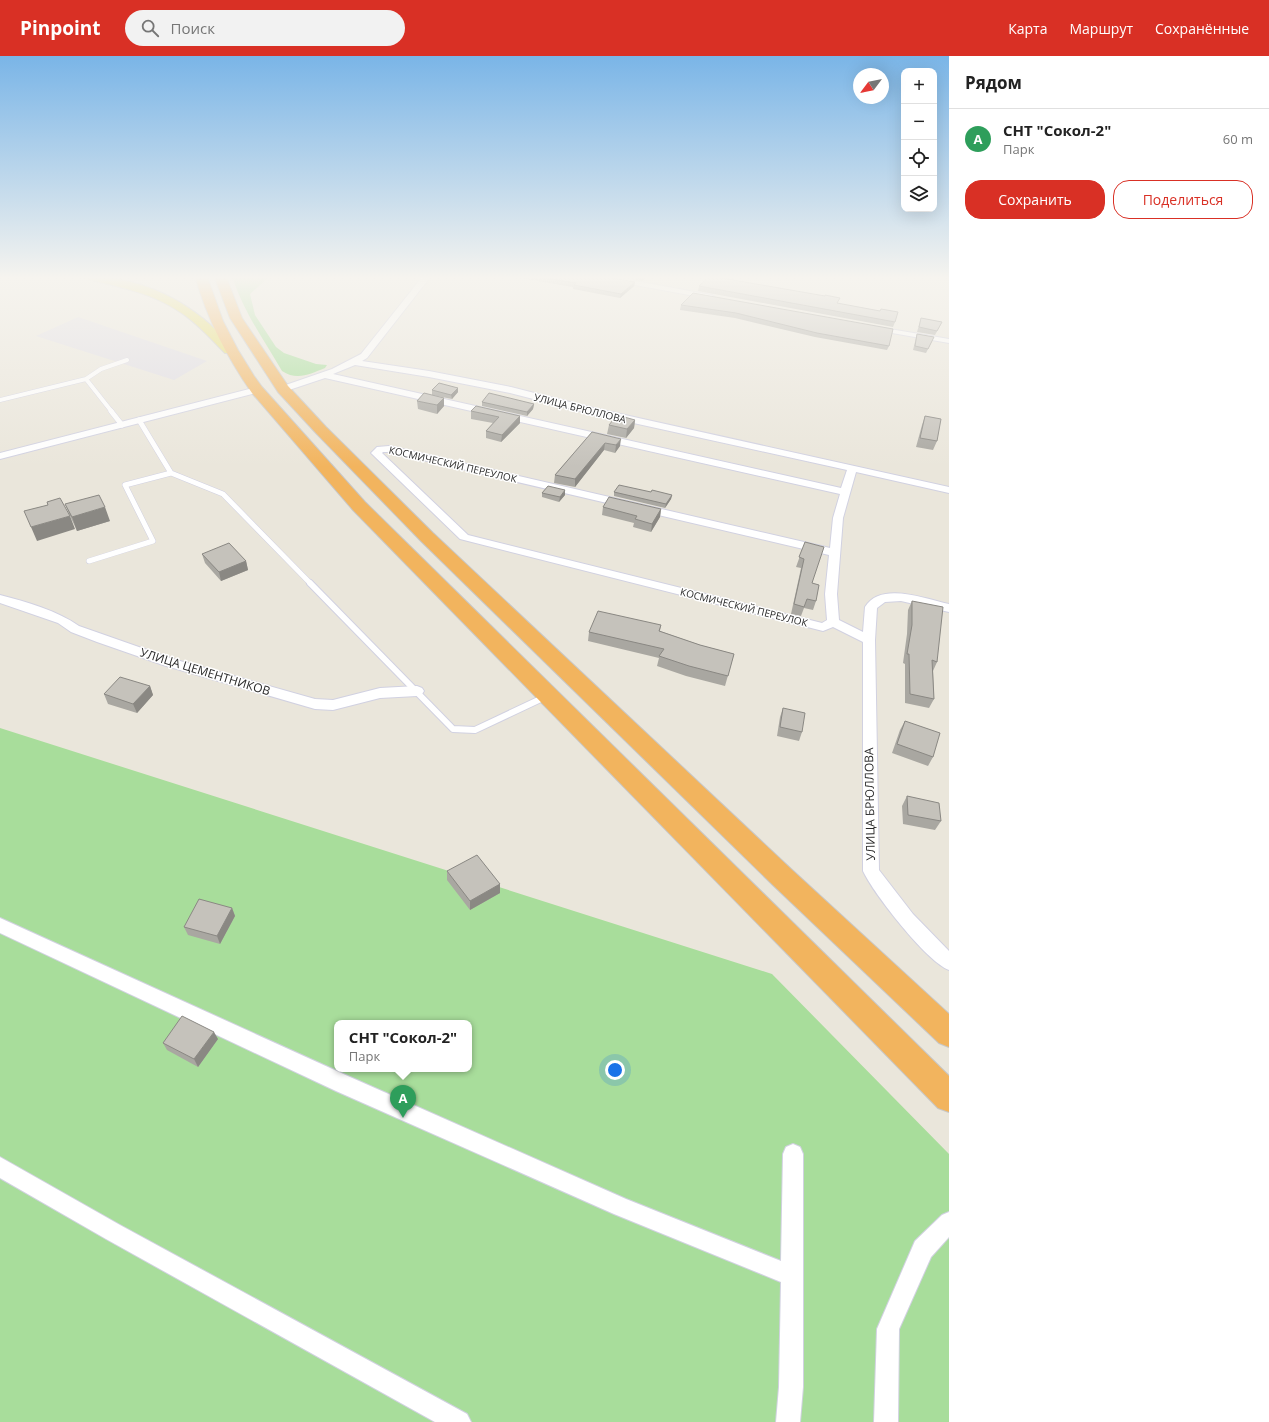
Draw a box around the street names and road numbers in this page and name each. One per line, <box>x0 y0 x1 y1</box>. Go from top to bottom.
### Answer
street label: УЛИЦА БРЮЛЛОВА <box>533 390 628 426</box>
street label: КОСМИЧЕСКИЙ ПЕРЕУЛОК <box>388 442 519 486</box>
street label: КОСМИЧЕСКИЙ ПЕРЕУЛОК <box>679 584 810 630</box>
street label: УЛИЦА ЦЕМЕНТНИКОВ <box>138 644 273 700</box>
street label: УЛИЦА БРЮЛЛОВА <box>860 747 879 861</box>

